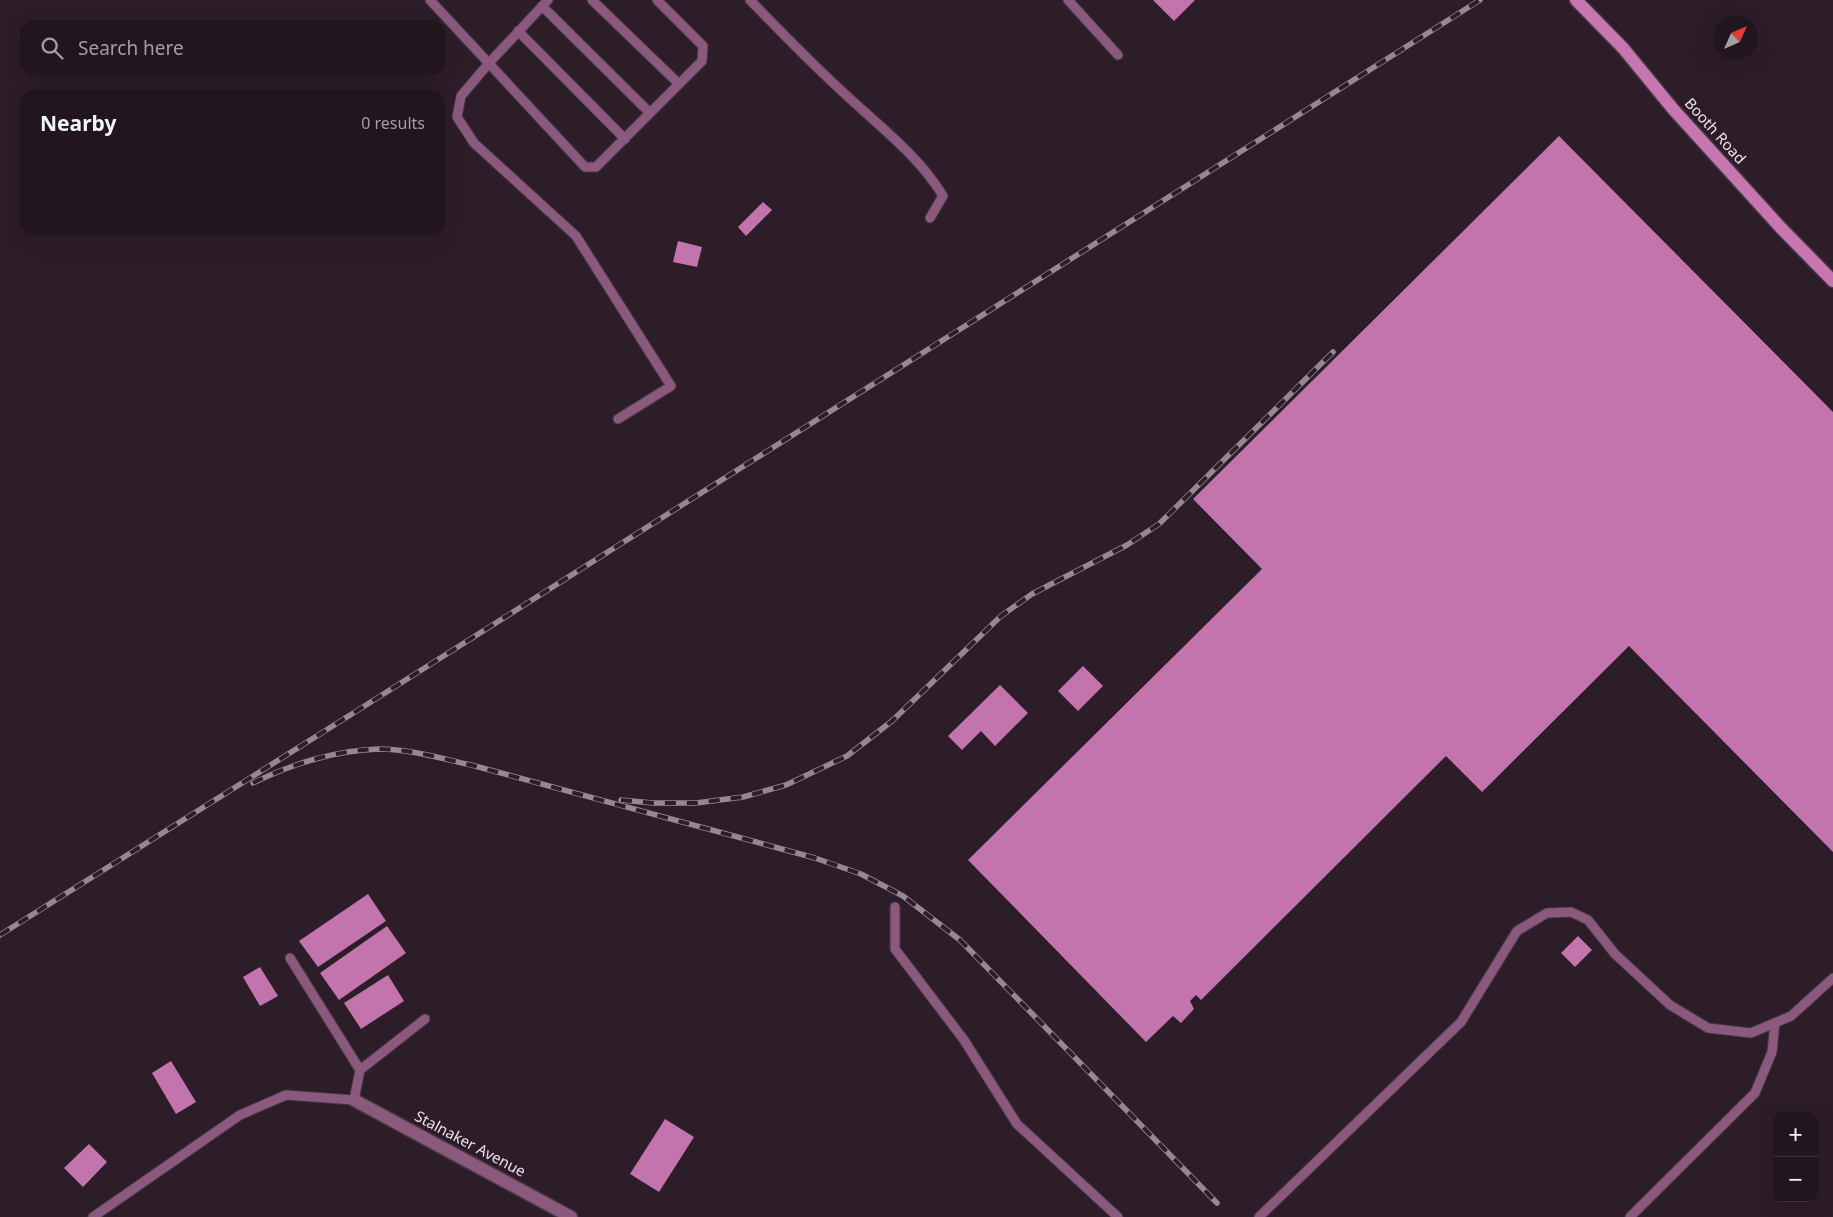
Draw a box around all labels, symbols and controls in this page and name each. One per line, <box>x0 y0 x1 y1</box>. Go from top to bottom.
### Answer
north arrow <box>1713 15 1758 60</box>
search box <box>20 20 445 75</box>
icon: search <box>38 34 66 62</box>
text: Search here <box>78 35 184 61</box>
street label: Booth Road <box>1681 93 1751 168</box>
text: Nearby <box>40 109 116 137</box>
text: 0 results <box>361 112 425 134</box>
street label: Stalnaker Avenue <box>412 1105 529 1181</box>
map controls <box>1773 1112 1818 1202</box>
button: + <box>1773 1112 1818 1157</box>
button: − <box>1773 1157 1818 1202</box>

